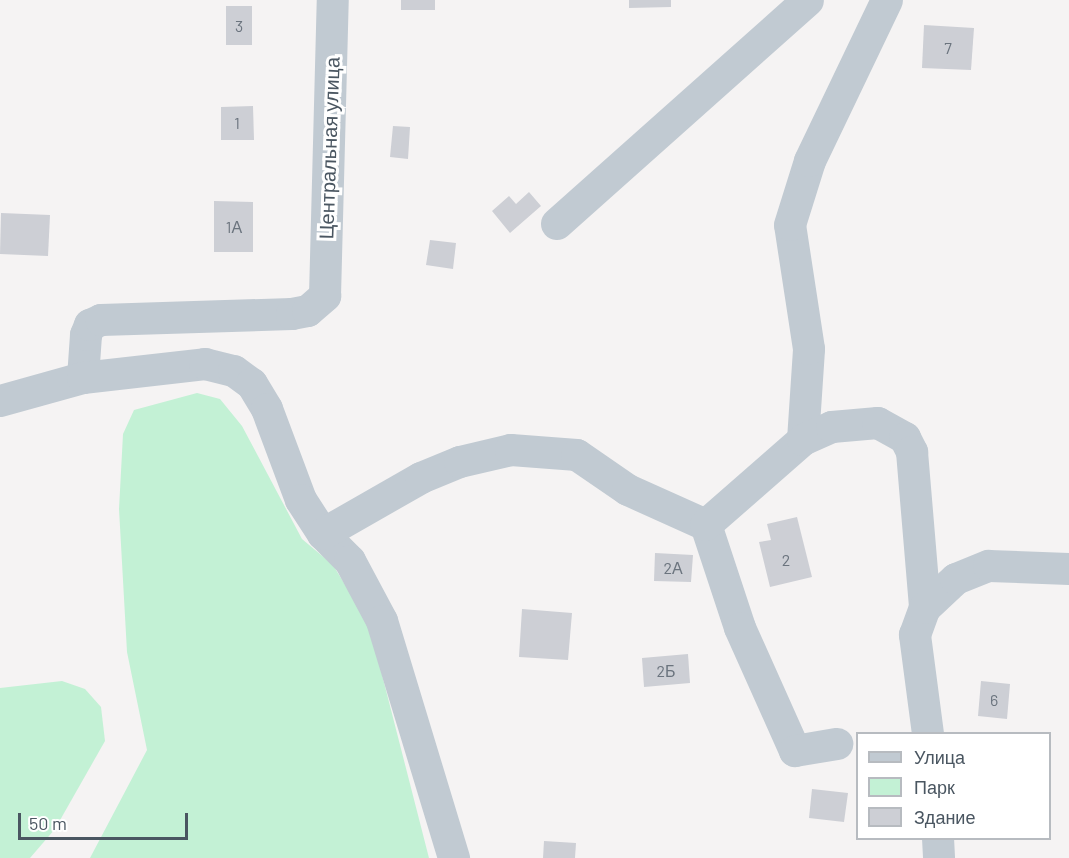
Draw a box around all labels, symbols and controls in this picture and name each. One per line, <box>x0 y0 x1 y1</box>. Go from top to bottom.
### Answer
house number: 3 <box>235 16 243 36</box>
house number: 7 <box>944 38 952 58</box>
street label: Центральная улица <box>314 56 344 240</box>
house number: 1 <box>234 113 240 133</box>
house number: 1А <box>226 217 242 237</box>
house number: 2 <box>782 550 790 570</box>
house number: 2А <box>663 558 683 578</box>
house number: 2Б <box>656 661 676 681</box>
house number: 6 <box>990 690 998 710</box>
legend <box>856 732 1051 840</box>
text: Улица <box>914 746 965 768</box>
text: Парк <box>914 776 955 798</box>
scale bar <box>21 801 190 839</box>
text: Здание <box>914 806 975 828</box>
text: 50 m <box>29 812 67 834</box>

